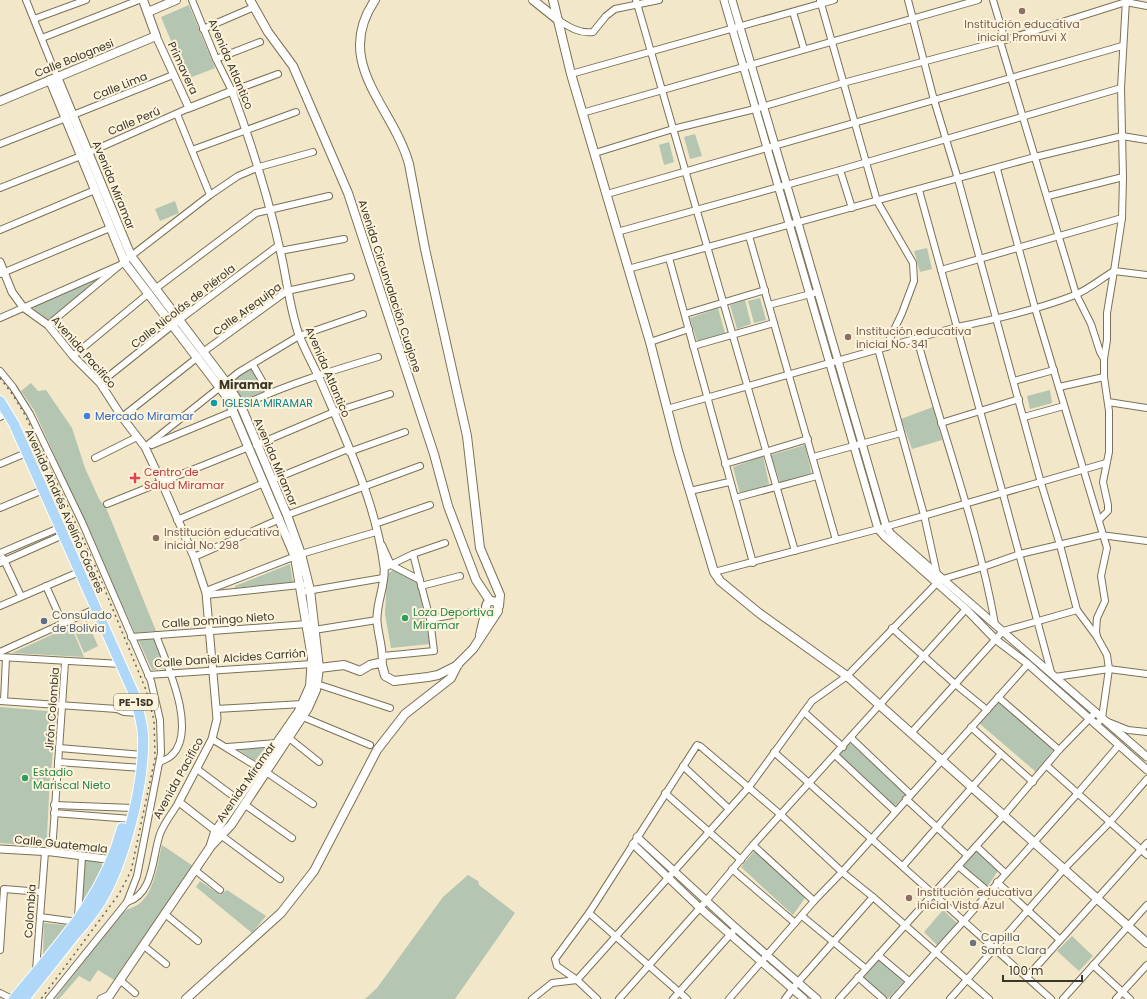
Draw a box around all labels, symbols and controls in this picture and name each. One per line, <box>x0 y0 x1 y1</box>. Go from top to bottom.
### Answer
marker: Institución educativa inicial Promuvi X <box>1017 6 1027 16</box>
street label: Avenida Atlantico <box>205 16 257 112</box>
place label: Institución educativa inicial Promuvi X <box>964 16 1080 45</box>
street label: Calle Bolognesi <box>32 35 116 81</box>
street label: Primavera <box>164 39 202 97</box>
street label: Calle Lima <box>90 68 150 104</box>
street label: Calle Perú <box>105 103 163 139</box>
street label: Avenida Miramar <box>89 138 139 232</box>
street label: Avenida Circunvalación Cuajone <box>354 198 426 375</box>
street label: Calle Nicolás de Piérola <box>127 260 239 352</box>
street label: Calle Arequipa <box>209 279 285 339</box>
street label: Avenida Pacifico <box>48 312 120 392</box>
place label: Institución educativa inicial No. 341 <box>856 323 971 352</box>
street label: Avenida Atlantico <box>302 324 354 420</box>
marker: Institución educativa inicial No. 341 <box>843 332 853 342</box>
district label: Miramar <box>219 376 273 393</box>
place label: IGLESIA MIRAMAR <box>222 395 313 411</box>
marker: IGLESIA MIRAMAR <box>209 398 219 408</box>
place label: Mercado Miramar <box>95 408 194 424</box>
marker: Mercado Miramar <box>82 411 92 421</box>
street label: Avenida Miramar <box>250 415 302 509</box>
street label: Avenida Andrés Avelino Cáceres <box>21 426 109 596</box>
place label: Centro de Salud Miramar <box>144 464 225 493</box>
marker: Centro de Salud Miramar <box>129 472 141 484</box>
place label: Institución educativa inicial No. 298 <box>164 524 279 553</box>
marker: Institución educativa inicial No. 298 <box>151 533 161 543</box>
place label: Loza Deportiva Miramar <box>413 604 494 633</box>
place label: Consulado de Bolivia <box>52 607 112 636</box>
street label: Calle Domingo Nieto <box>161 608 275 632</box>
marker: Loza Deportiva Miramar <box>400 613 410 623</box>
marker: Consulado de Bolivia <box>39 616 49 626</box>
street label: Calle Daniel Alcides Carrión <box>154 645 306 671</box>
street label: Jirón Colombia <box>41 667 63 751</box>
road number: PE-1SD <box>114 694 158 710</box>
street label: Avenida Pacifico <box>149 734 207 822</box>
street label: Avenida Miramar <box>212 739 280 825</box>
place label: Estadio Mariscal Nieto <box>33 764 111 793</box>
marker: Estadio Mariscal Nieto <box>20 773 30 783</box>
street label: Calle Guatemala <box>13 831 109 857</box>
street label: Colombia <box>20 883 40 939</box>
place label: Institución educativa inicial Vista Azul <box>917 884 1032 913</box>
marker: Institución educativa inicial Vista Azul <box>904 893 914 903</box>
place label: Capilla Santa Clara <box>981 929 1046 958</box>
marker: Capilla Santa Clara <box>968 938 978 948</box>
scale bar <box>1003 957 1082 983</box>
text: 100 m <box>1009 962 1043 979</box>

